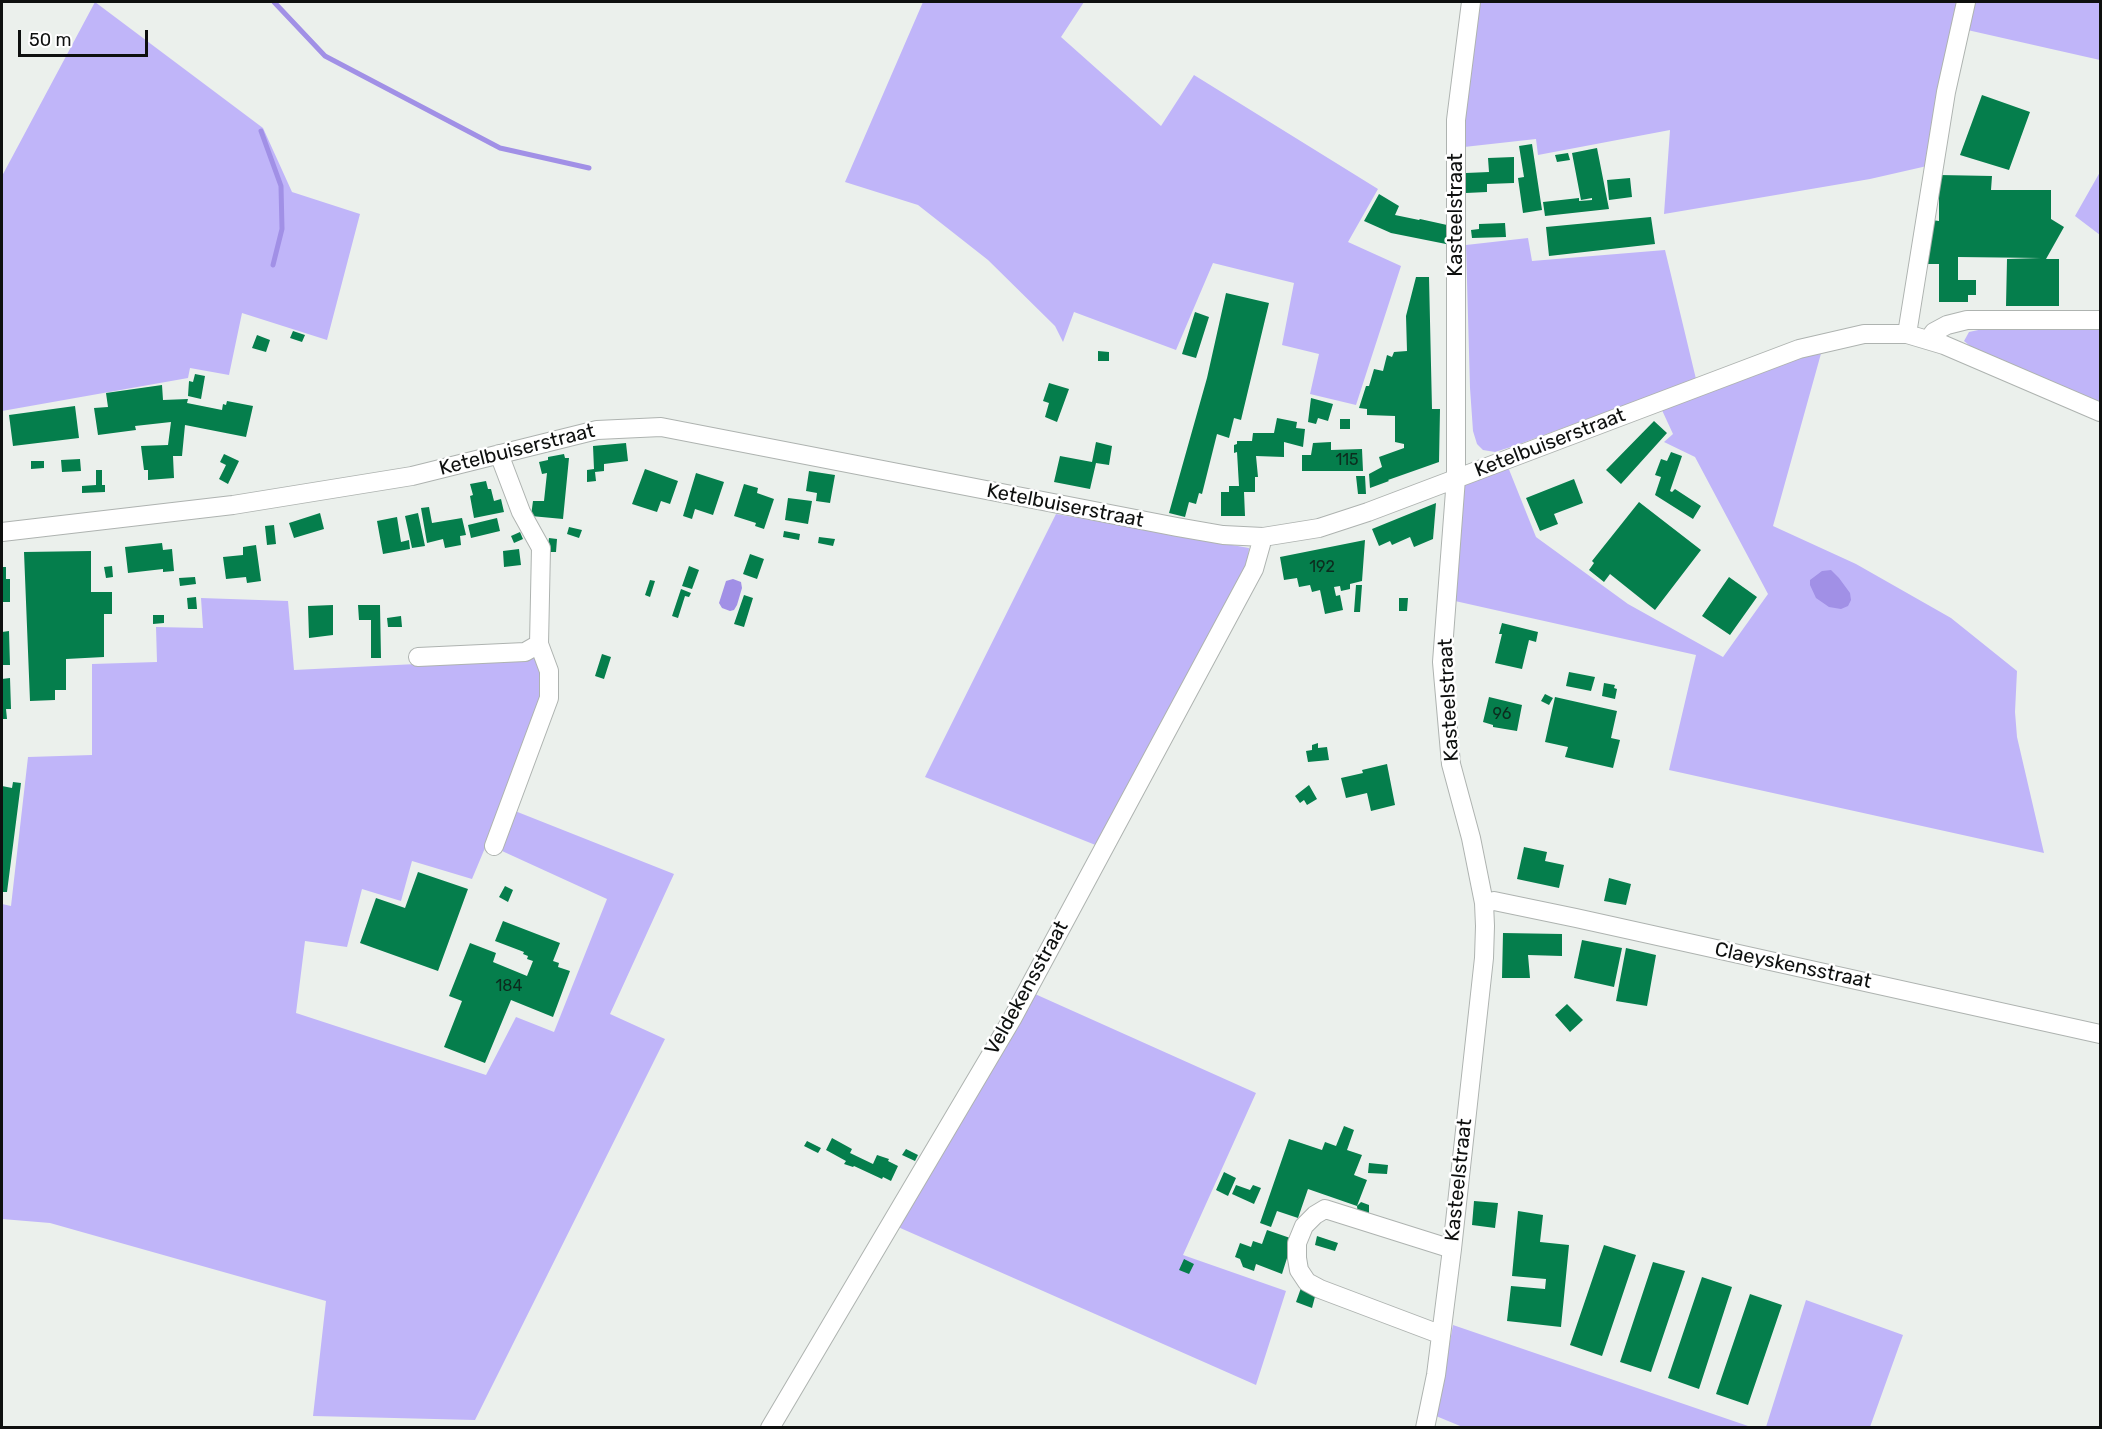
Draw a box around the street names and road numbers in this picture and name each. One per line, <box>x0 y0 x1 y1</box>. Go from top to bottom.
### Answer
street label: Kasteelstraat <box>1444 153 1468 277</box>
street label: Ketelbuiserstraat <box>1471 403 1629 483</box>
street label: Ketelbuiserstraat <box>437 419 597 481</box>
street label: Ketelbuiserstraat <box>984 479 1146 533</box>
street label: Kasteelstraat <box>1434 638 1464 762</box>
street label: Veldekensstraat <box>980 917 1074 1059</box>
street label: Claeyskensstraat <box>1712 938 1874 994</box>
street label: Kasteelstraat <box>1441 1117 1477 1243</box>

